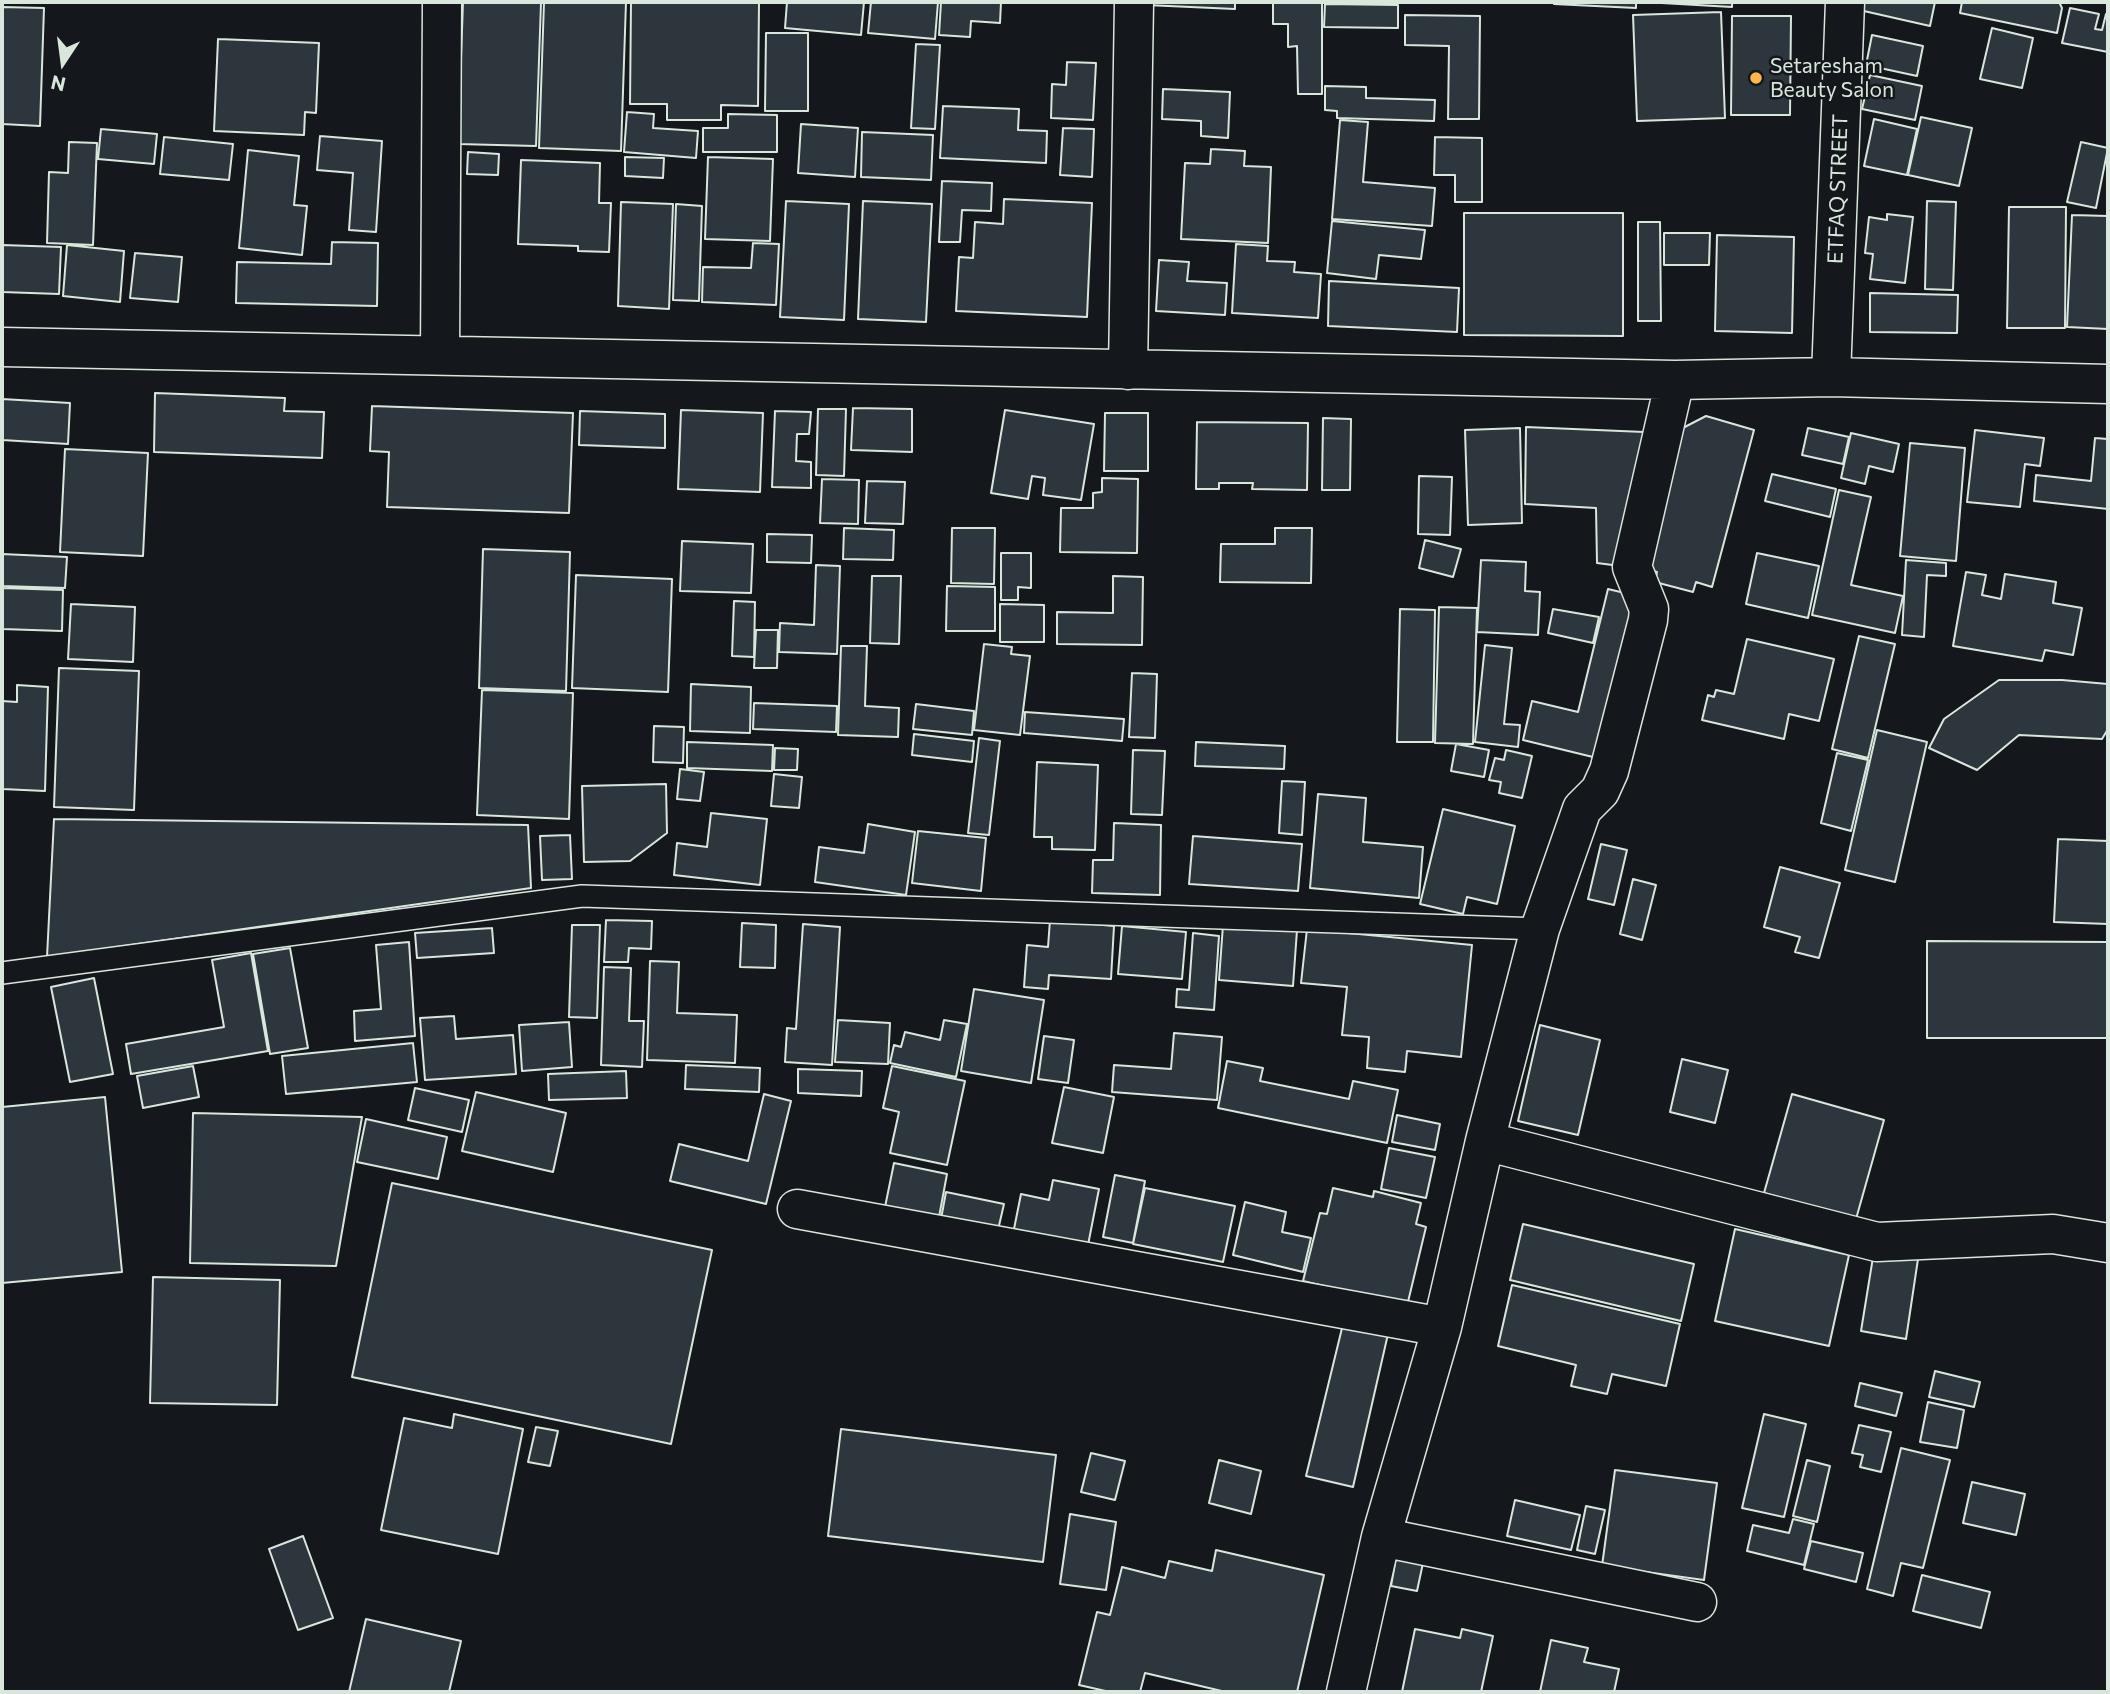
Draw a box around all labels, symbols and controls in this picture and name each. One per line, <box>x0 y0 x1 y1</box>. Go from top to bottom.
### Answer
north arrow <box>28 28 98 98</box>
place label: Setaresham Beauty Salon <box>1770 53 1894 103</box>
marker: Setaresham Beauty Salon <box>1748 70 1764 86</box>
text: N <box>49 71 68 97</box>
street label: ETFAQ STREET <box>1823 114 1853 264</box>

